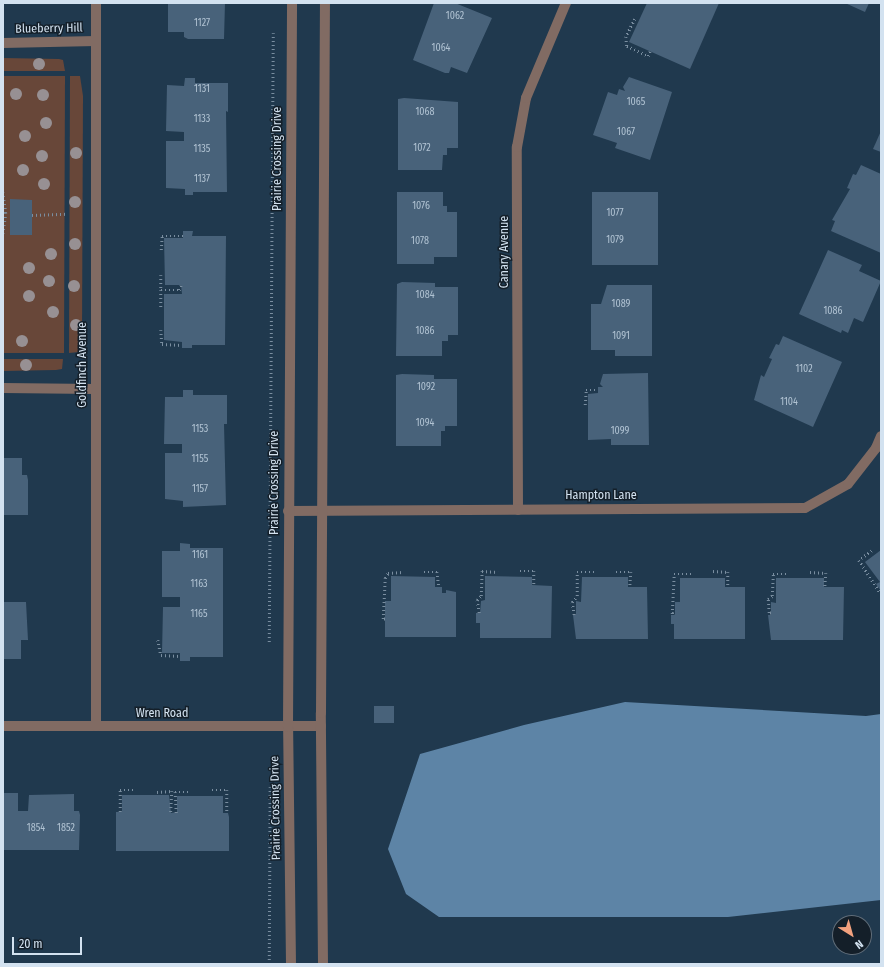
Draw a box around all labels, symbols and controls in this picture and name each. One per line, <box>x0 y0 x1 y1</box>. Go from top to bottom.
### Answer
house number: 1062 <box>446 11 464 23</box>
house number: 1127 <box>194 18 210 30</box>
street label: Blueberry Hill <box>15 21 83 37</box>
house number: 1064 <box>432 43 450 55</box>
house number: 1131 <box>194 84 210 96</box>
house number: 1065 <box>627 97 645 109</box>
street label: Prairie Crossing Drive <box>271 107 285 211</box>
house number: 1068 <box>415 107 435 119</box>
house number: 1133 <box>194 114 210 126</box>
house number: 1067 <box>617 127 635 139</box>
house number: 1072 <box>413 143 431 155</box>
house number: 1135 <box>194 144 210 156</box>
house number: 1137 <box>194 174 210 186</box>
house number: 1076 <box>412 201 430 213</box>
house number: 1077 <box>606 208 624 220</box>
street label: Canary Avenue <box>498 216 512 288</box>
house number: 1079 <box>606 235 624 247</box>
house number: 1078 <box>411 236 429 248</box>
house number: 1084 <box>416 290 434 302</box>
house number: 1089 <box>612 299 630 311</box>
house number: 1086 <box>823 306 843 318</box>
street label: Goldfinch Avenue <box>76 322 90 408</box>
house number: 1086 <box>415 326 435 338</box>
house number: 1091 <box>612 331 630 343</box>
house number: 1102 <box>795 364 813 376</box>
house number: 1092 <box>417 382 435 394</box>
house number: 1104 <box>780 397 798 409</box>
house number: 1094 <box>416 418 434 430</box>
house number: 1153 <box>192 424 208 436</box>
house number: 1099 <box>611 426 629 438</box>
street label: Prairie Crossing Drive <box>268 431 282 535</box>
house number: 1155 <box>192 454 208 466</box>
house number: 1157 <box>192 484 208 496</box>
street label: Hampton Lane <box>565 489 637 503</box>
house number: 1161 <box>192 550 208 562</box>
house number: 1163 <box>190 579 208 591</box>
house number: 1165 <box>190 609 208 621</box>
street label: Wren Road <box>136 707 188 721</box>
street label: Prairie Crossing Drive <box>268 756 284 860</box>
house number: 1854 <box>27 823 45 835</box>
house number: 1852 <box>57 823 75 835</box>
north arrow <box>832 915 872 955</box>
scale bar <box>14 929 84 955</box>
text: 20 m <box>19 937 43 951</box>
text: N <box>852 937 865 951</box>

